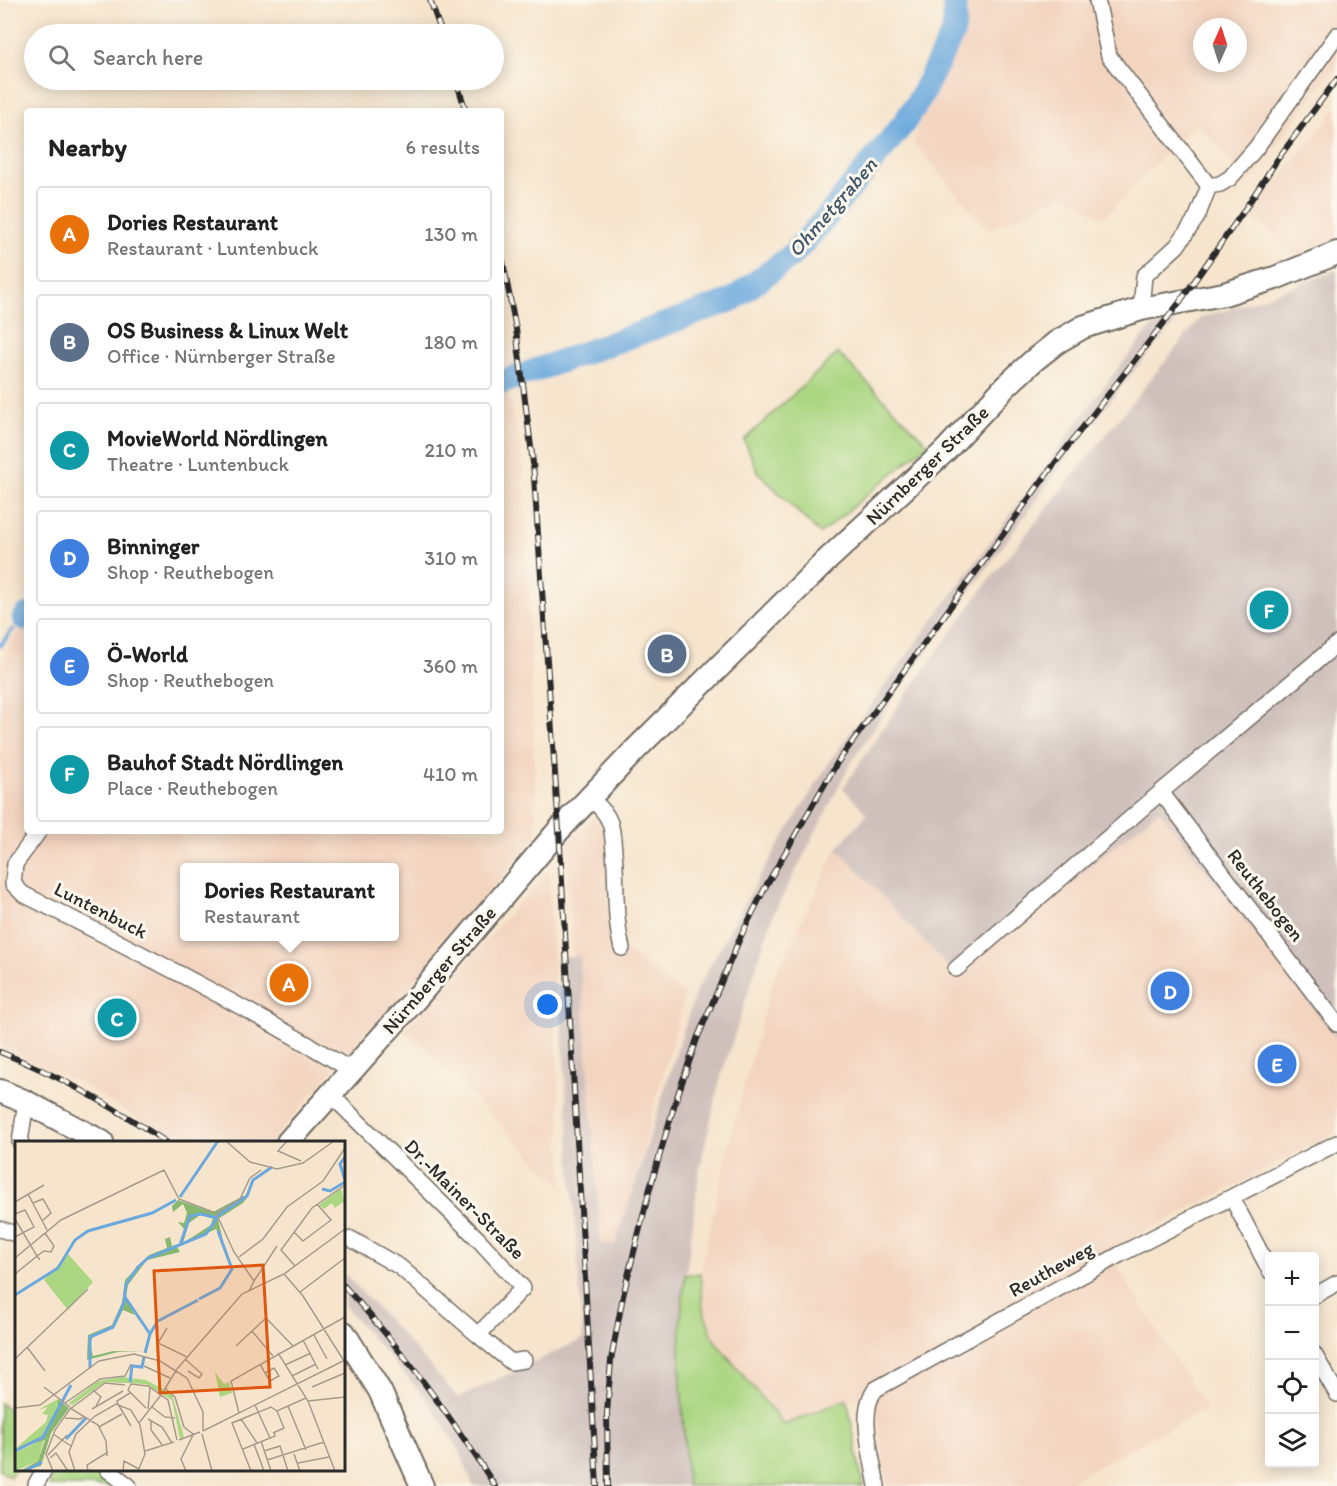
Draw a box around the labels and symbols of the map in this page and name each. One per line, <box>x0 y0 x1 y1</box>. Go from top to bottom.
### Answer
north arrow <box>1193 18 1247 72</box>
water label: Ohmetgraben <box>782 152 882 262</box>
street label: Nürnberger Straße <box>861 400 993 530</box>
pin: F <box>1250 588 1288 632</box>
pin: B <box>648 632 686 676</box>
street label: Reuthebogen <box>1222 844 1310 946</box>
street label: Luntenbuck <box>50 876 152 944</box>
street label: Nürnberger Straße <box>377 901 501 1039</box>
pin: A <box>270 960 308 1006</box>
pin: D <box>1150 968 1190 1014</box>
your location <box>533 990 562 1019</box>
pin: C <box>98 996 136 1040</box>
pin: E <box>1258 1042 1296 1086</box>
street label: Dr.-Mainer-Straße <box>400 1134 530 1264</box>
inset map <box>15 1141 345 1471</box>
street label: Reutheweg <box>1004 1236 1098 1302</box>

